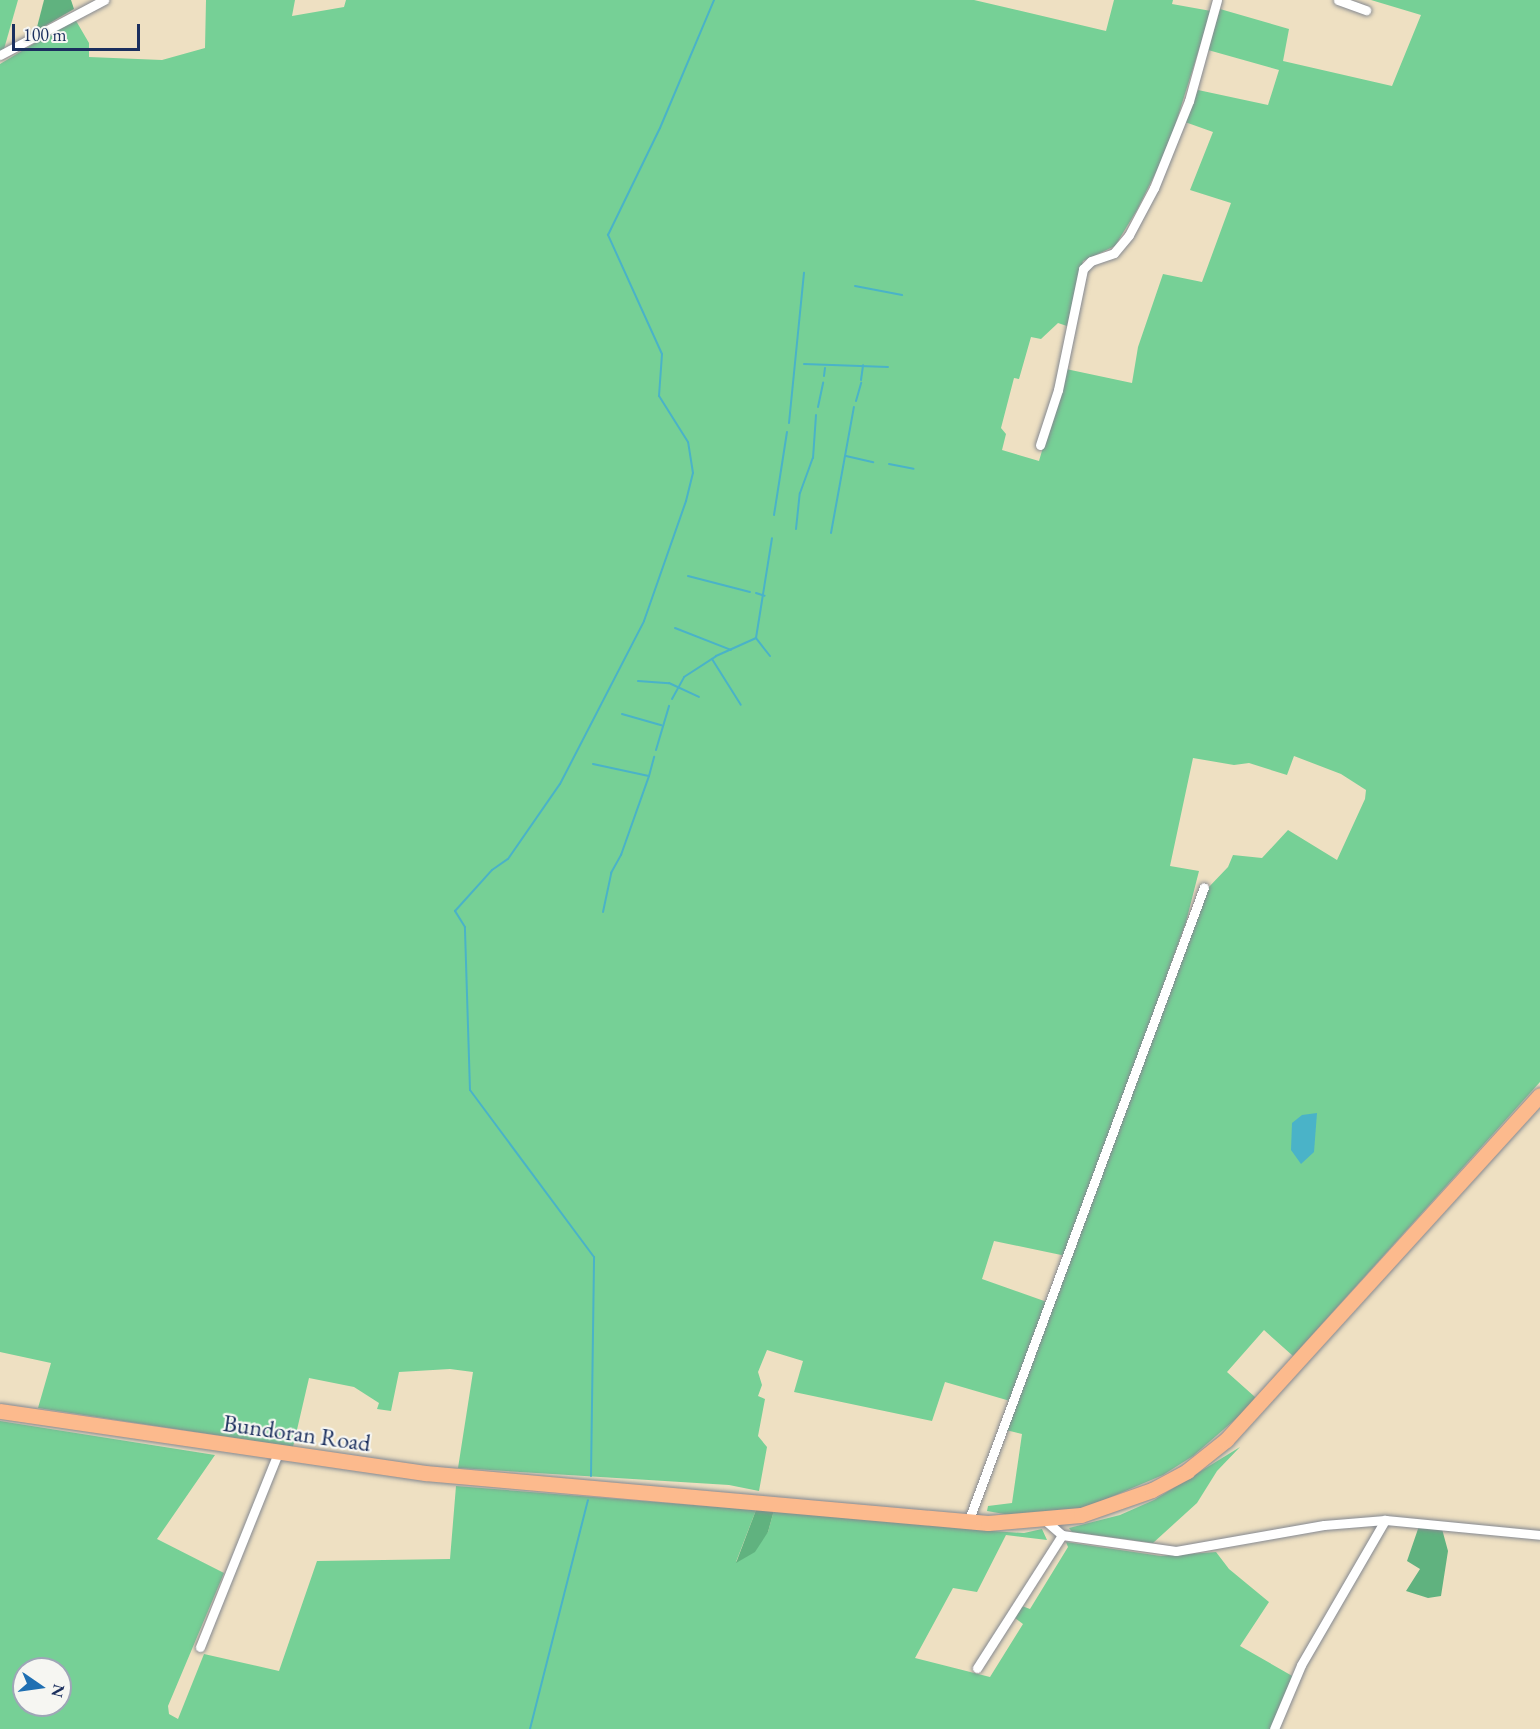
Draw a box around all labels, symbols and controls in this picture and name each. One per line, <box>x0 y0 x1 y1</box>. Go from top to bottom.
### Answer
scale bar <box>15 12 142 50</box>
text: 100 m <box>23 23 67 46</box>
street label: Bundoran Road <box>221 1408 373 1458</box>
north arrow <box>12 1657 72 1717</box>
text: N <box>46 1682 70 1699</box>

